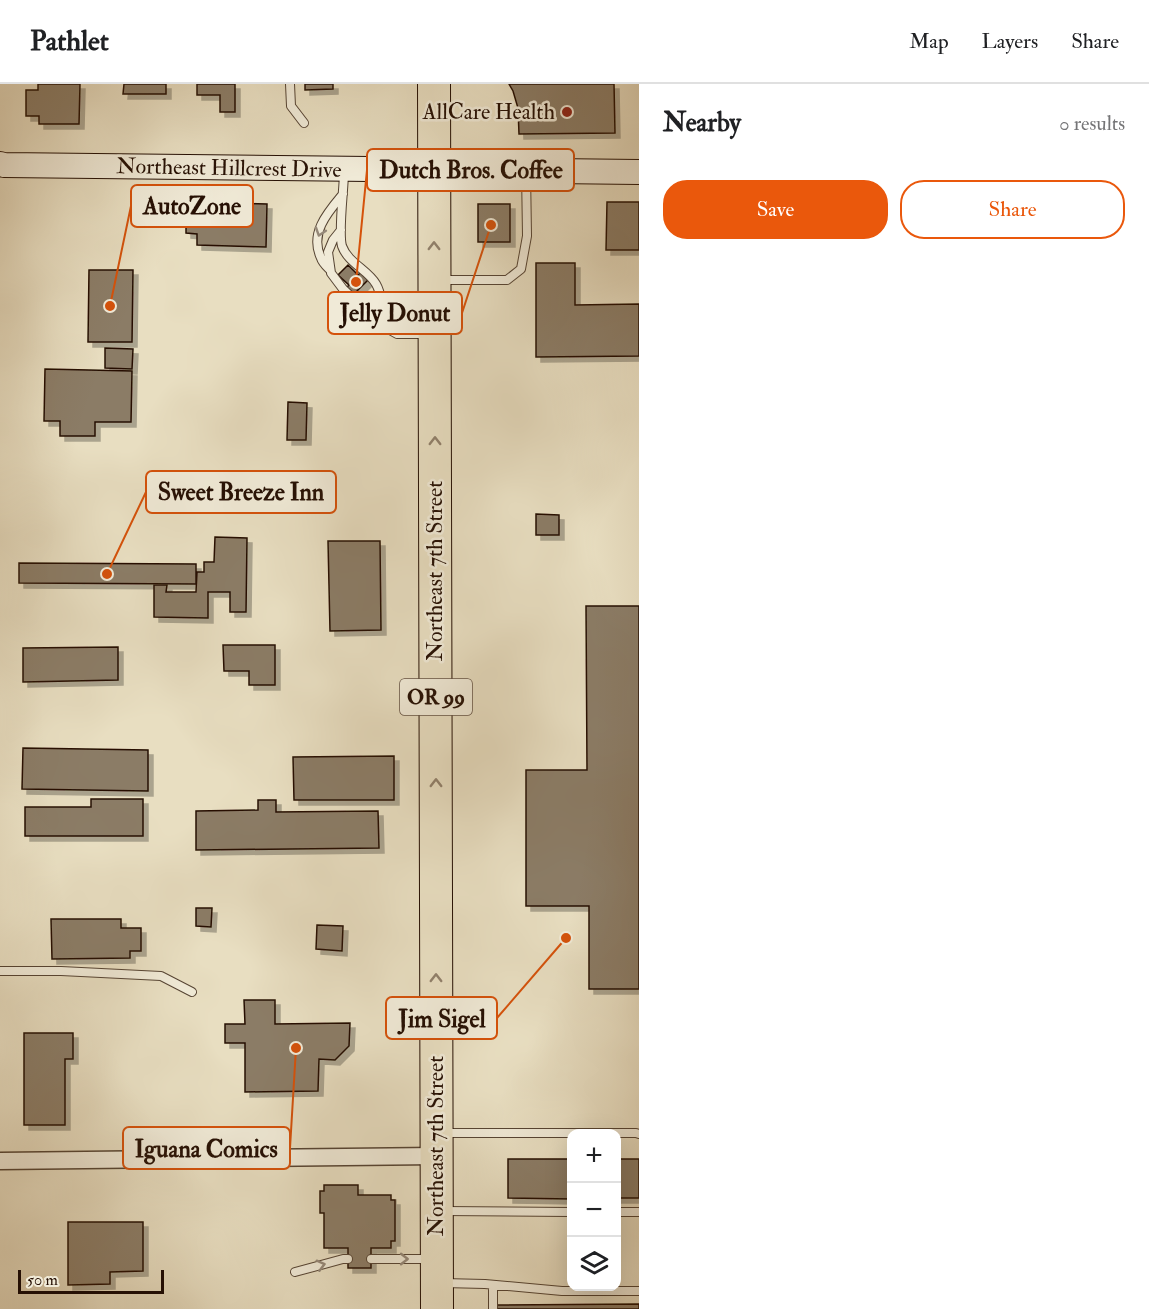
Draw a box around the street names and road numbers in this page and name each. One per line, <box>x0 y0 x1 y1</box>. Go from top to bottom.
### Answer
street label: Northeast Hillcrest Drive <box>116 152 342 184</box>
street label: Northeast 7th Street <box>421 481 449 661</box>
road number: OR 99 <box>400 679 472 715</box>
street label: Northeast 7th Street <box>422 1056 450 1236</box>

